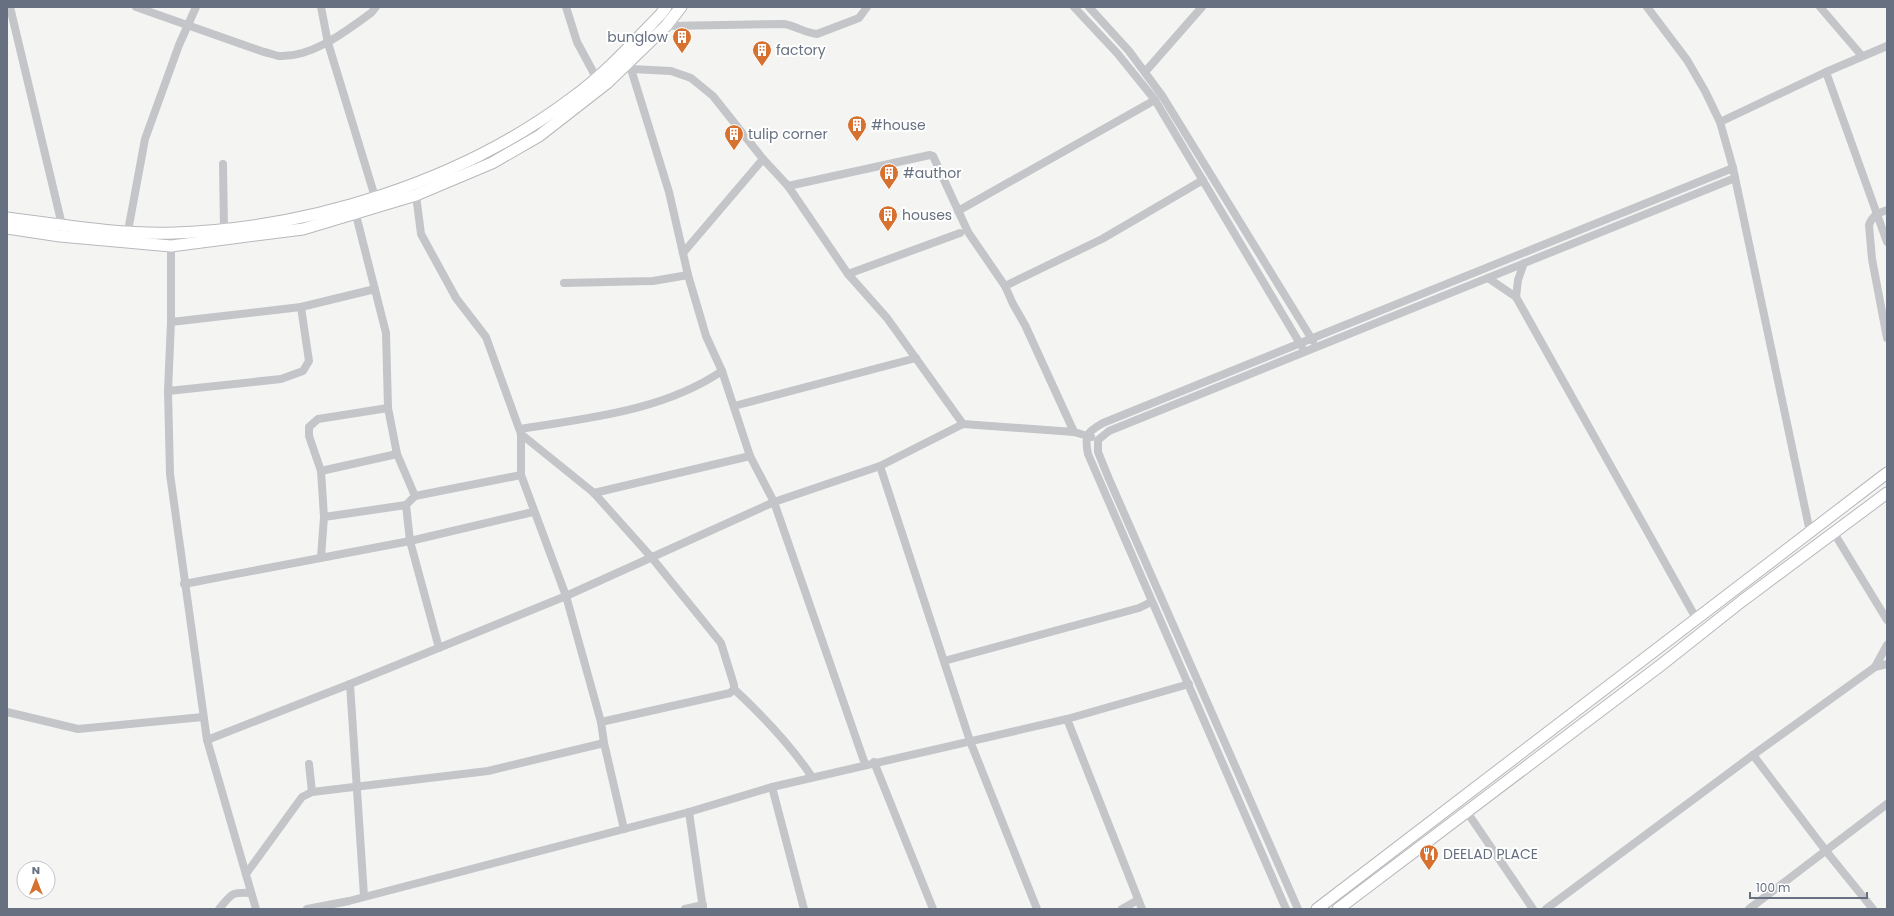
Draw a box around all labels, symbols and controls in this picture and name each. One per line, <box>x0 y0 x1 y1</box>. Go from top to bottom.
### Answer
building icon: bunglow <box>671 26 693 54</box>
place label: bunglow <box>607 27 669 47</box>
building icon: factory <box>751 39 773 67</box>
place label: factory <box>776 40 826 60</box>
building icon: #house <box>846 114 868 142</box>
place label: #house <box>871 115 926 135</box>
building icon: tulip corner <box>723 123 745 151</box>
place label: tulip corner <box>748 124 828 144</box>
building icon: #author <box>878 162 900 190</box>
place label: #author <box>903 163 961 183</box>
building icon: houses <box>877 204 899 232</box>
place label: houses <box>902 205 952 225</box>
restaurant icon: DEELAD PLACE <box>1418 843 1440 871</box>
place label: DEELAD PLACE <box>1443 844 1538 864</box>
north arrow <box>16 860 56 900</box>
text: N <box>32 862 40 878</box>
scale bar <box>1750 874 1867 900</box>
text: 100 m <box>1756 879 1790 896</box>

